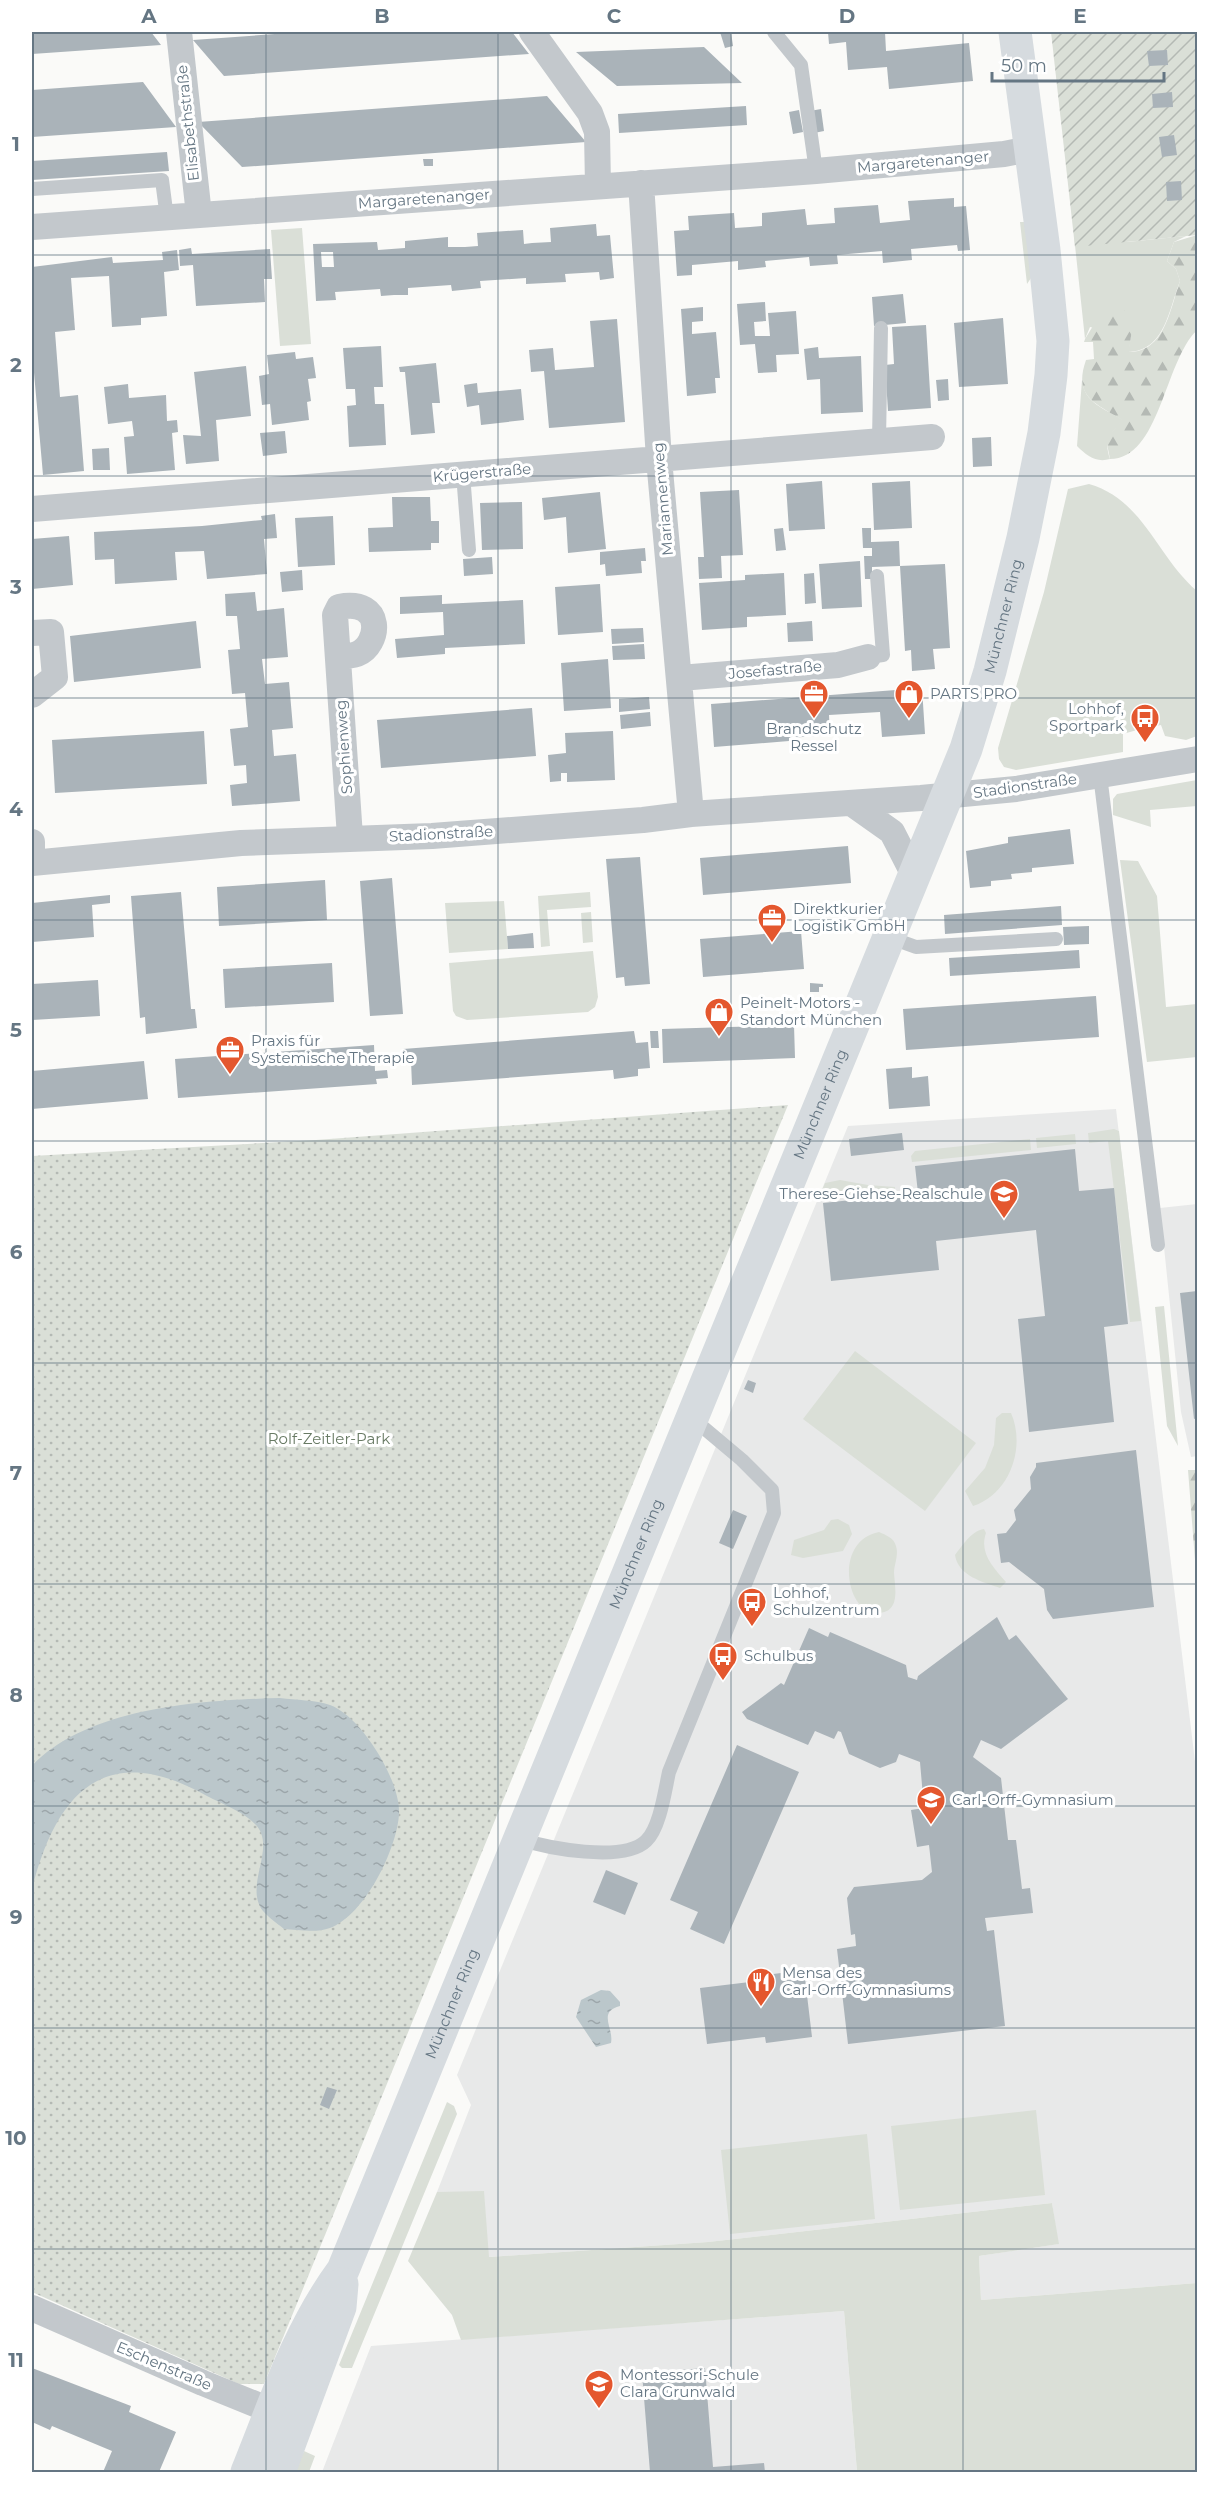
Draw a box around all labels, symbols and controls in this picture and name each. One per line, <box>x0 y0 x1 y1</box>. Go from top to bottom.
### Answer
text: A <box>140 4 157 28</box>
text: B <box>374 4 390 28</box>
text: C <box>607 4 622 28</box>
text: D <box>839 4 855 28</box>
text: E <box>1073 4 1087 28</box>
scale bar <box>992 45 1164 83</box>
text: 50 m <box>1001 55 1047 77</box>
street label: Elisabethstraße <box>172 64 203 182</box>
text: 1 <box>12 132 20 156</box>
street label: Margaretenanger <box>856 146 990 177</box>
street label: Margaretenanger <box>357 184 491 213</box>
text: 2 <box>10 353 22 377</box>
street label: Mariannenweg <box>648 442 677 556</box>
street label: Krügerstraße <box>432 459 532 486</box>
street label: Münchner Ring <box>980 557 1026 675</box>
text: 3 <box>9 575 22 599</box>
street label: Josefastraße <box>726 656 823 683</box>
office icon: Brandschutz Ressel <box>798 678 830 720</box>
shop icon: PARTS PRO <box>893 678 925 720</box>
place label: PARTS PRO <box>930 684 1017 703</box>
street label: Sophienweg <box>331 699 356 795</box>
place label: Lohhof, Sportpark <box>1049 699 1124 735</box>
bus stop icon: Lohhof, Sportpark <box>1129 702 1161 744</box>
place label: Brandschutz Ressel <box>766 719 862 755</box>
street label: Stadionstraße <box>972 769 1078 802</box>
text: 4 <box>9 797 23 821</box>
street label: Stadionstraße <box>388 821 494 846</box>
place label: Direktkurier Logistik GmbH <box>793 899 906 935</box>
office icon: Direktkurier Logistik GmbH <box>756 902 788 944</box>
place label: Peinelt-Motors - Standort München <box>740 993 882 1029</box>
shop icon: Peinelt-Motors - Standort München <box>703 996 735 1038</box>
text: 5 <box>10 1018 22 1042</box>
place label: Praxis für Systemische Therapie <box>251 1031 415 1067</box>
office icon: Praxis für Systemische Therapie <box>214 1034 246 1076</box>
street label: Münchner Ring <box>789 1046 851 1162</box>
school or university icon: Therese-Giehse-Realschule <box>988 1178 1020 1220</box>
place label: Therese-Giehse-Realschule <box>779 1184 983 1203</box>
text: 6 <box>10 1240 23 1264</box>
park label: Rolf-Zeitler-Park <box>268 1429 390 1448</box>
text: 7 <box>10 1461 22 1485</box>
street label: Münchner Ring <box>605 1496 667 1612</box>
place label: Lohhof, Schulzentrum <box>773 1583 880 1619</box>
bus stop icon: Lohhof, Schulzentrum <box>736 1586 768 1628</box>
bus stop icon: Schulbus <box>707 1640 739 1682</box>
place label: Schulbus <box>744 1646 813 1665</box>
text: 8 <box>9 1683 23 1707</box>
school or university icon: Carl-Orff-Gymnasium <box>915 1784 947 1826</box>
place label: Carl-Orff-Gymnasium <box>952 1790 1114 1809</box>
text: 9 <box>10 1905 22 1929</box>
street label: Münchner Ring <box>421 1946 483 2062</box>
place label: Mensa des Carl-Orff-Gymnasiums <box>782 1963 951 1999</box>
restaurant icon: Mensa des Carl-Orff-Gymnasiums <box>745 1966 777 2008</box>
text: 10 <box>5 2126 27 2150</box>
street label: Eschenstraße <box>114 2337 215 2394</box>
text: 11 <box>8 2348 24 2372</box>
place label: Montessori-Schule Clara Grunwald <box>620 2365 759 2401</box>
school or university icon: Montessori-Schule Clara Grunwald <box>583 2368 615 2410</box>

